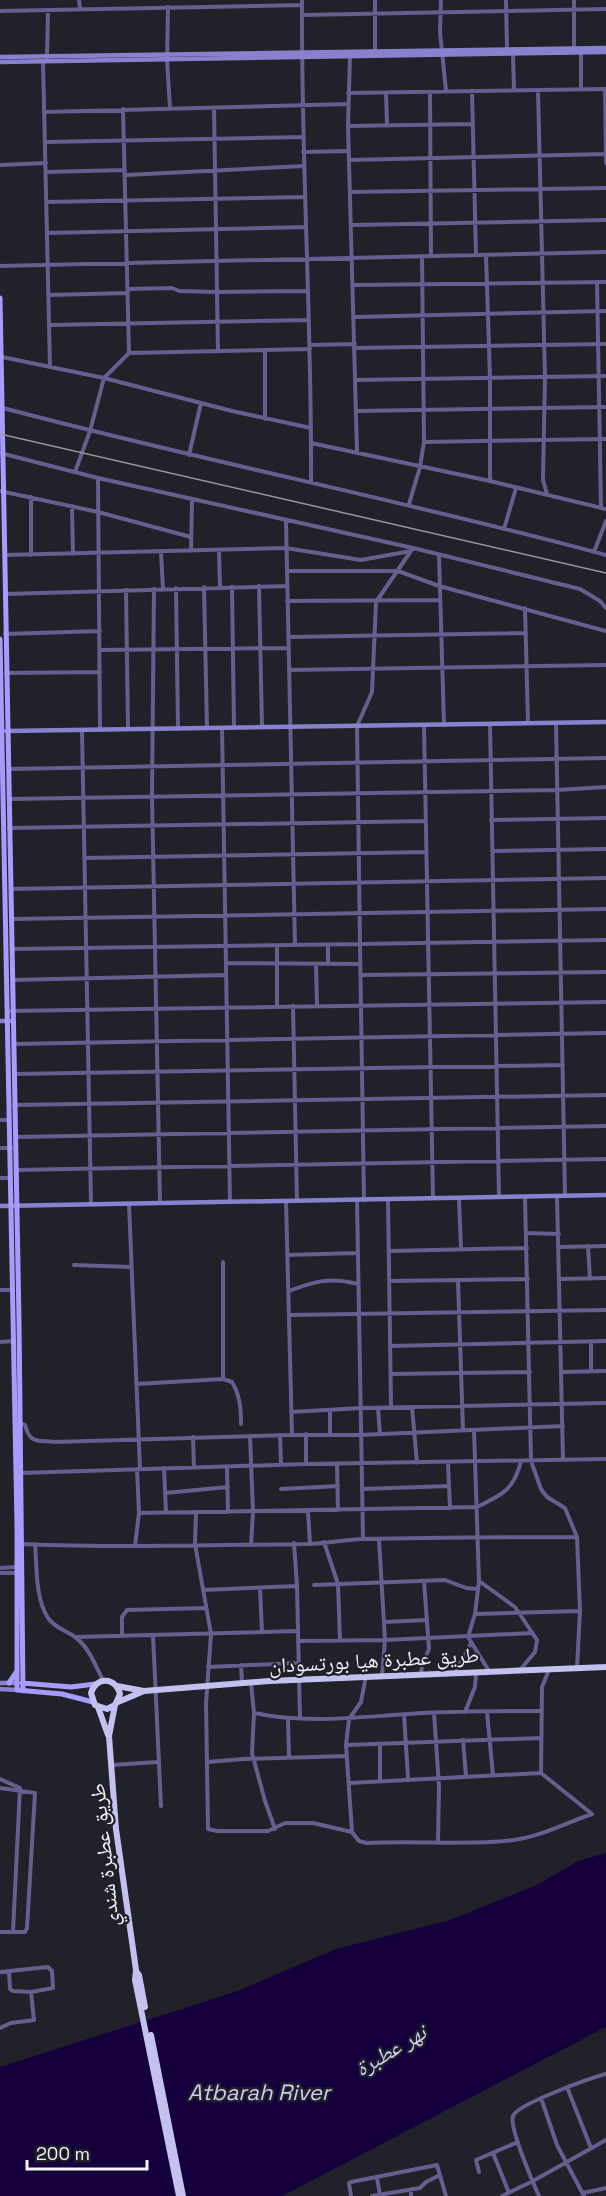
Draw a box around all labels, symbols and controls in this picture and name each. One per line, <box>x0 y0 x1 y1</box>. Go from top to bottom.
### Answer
street label: طريق عطبرة هيا بورتسودان <box>268 1641 480 1679</box>
street label: طريق عطبرة شندي <box>83 1782 128 1928</box>
water label: نهر عطبرة <box>349 2016 434 2082</box>
water label: Atbarah River <box>188 2078 333 2106</box>
scale bar <box>27 2133 147 2171</box>
text: 200 m <box>36 2142 90 2165</box>

